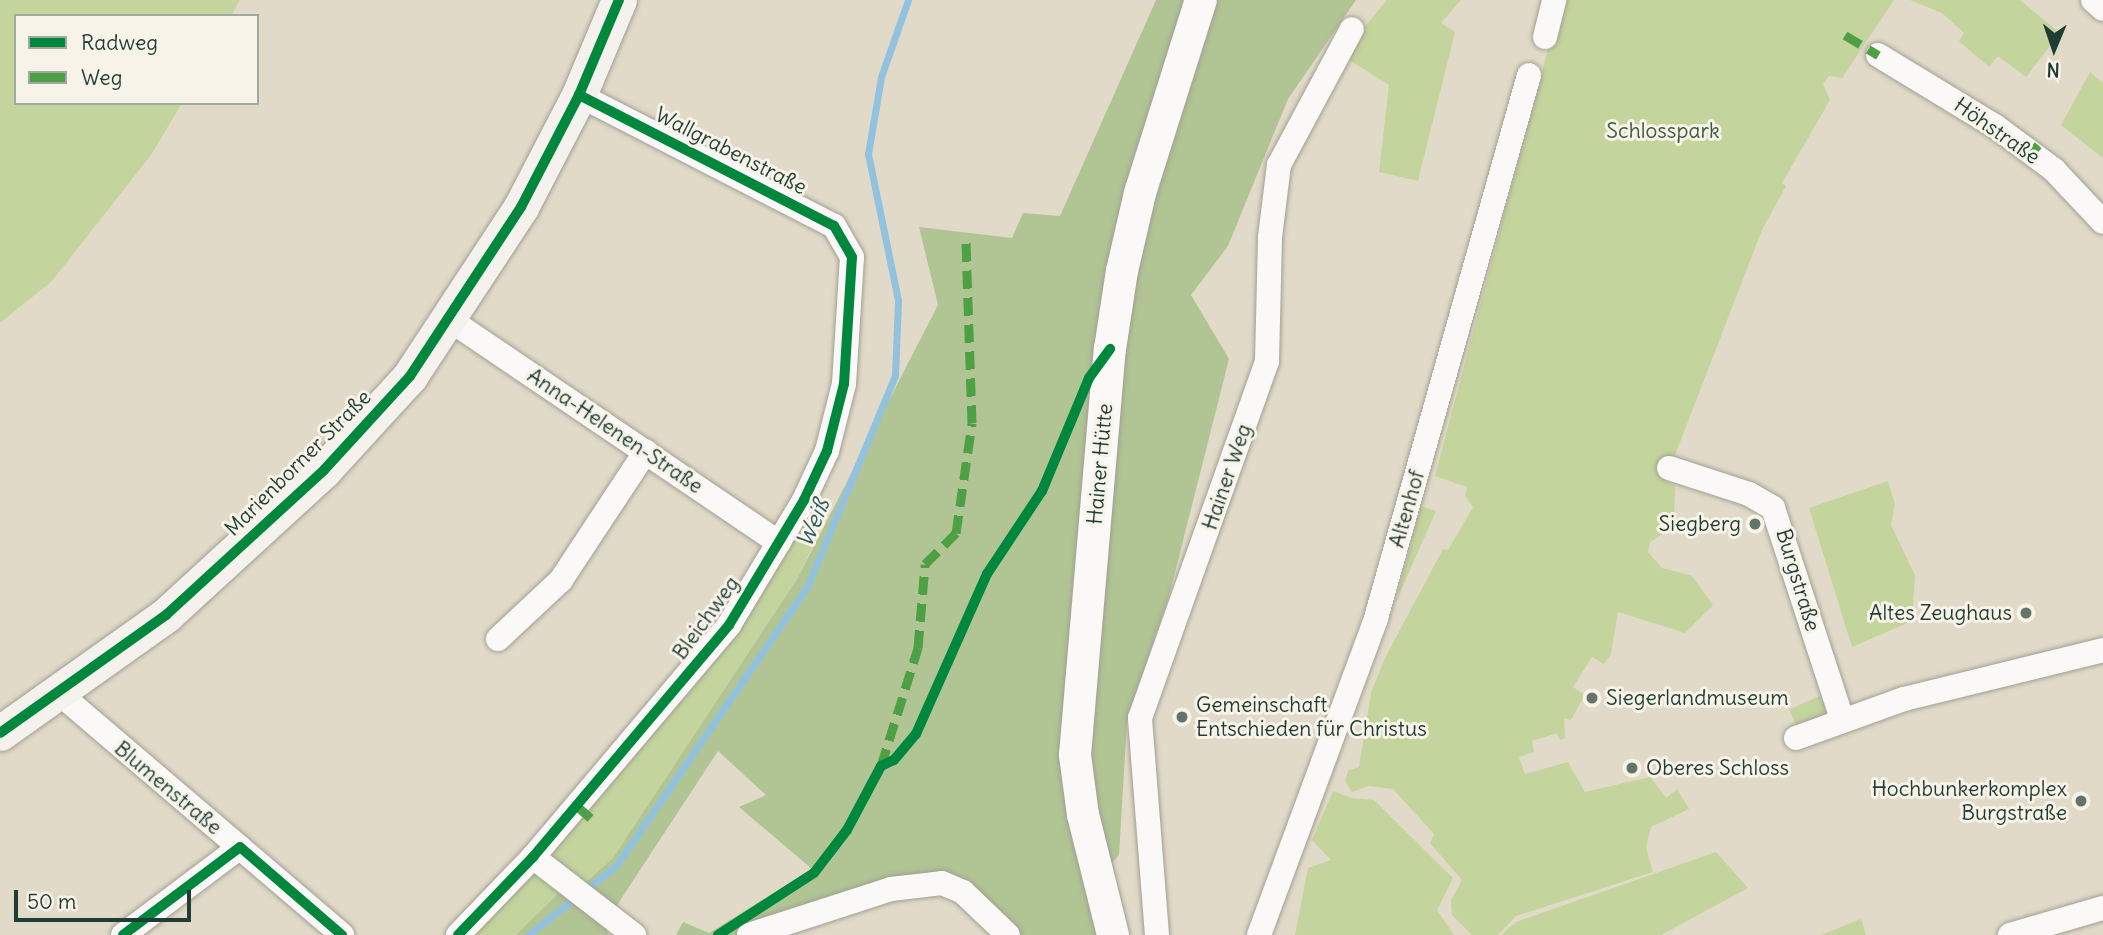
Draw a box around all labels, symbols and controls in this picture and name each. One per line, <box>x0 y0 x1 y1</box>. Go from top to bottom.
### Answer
legend <box>14 14 259 105</box>
north arrow <box>2019 14 2089 84</box>
text: Radweg <box>81 29 158 56</box>
text: N <box>2046 58 2060 82</box>
text: Weg <box>81 64 122 91</box>
street label: Höhstraße <box>1949 92 2045 170</box>
street label: Wallgrabenstraße <box>651 102 811 200</box>
park label: Schlosspark <box>1606 118 1720 144</box>
street label: Anna-Helenen-Straße <box>523 363 707 499</box>
street label: Marienborner Straße <box>220 385 376 541</box>
street label: Hainer Hütte <box>1082 402 1118 526</box>
street label: Hainer Weg <box>1197 421 1257 533</box>
street label: Altenhof <box>1384 467 1430 551</box>
water label: Weiß <box>791 495 835 551</box>
place label: Siegberg <box>1659 511 1741 537</box>
marker: Siegberg <box>1747 516 1763 532</box>
street label: Burgstraße <box>1770 526 1826 634</box>
street label: Bleichweg <box>667 571 745 665</box>
place label: Altes Zeughaus <box>1869 600 2012 626</box>
marker: Altes Zeughaus <box>2018 605 2034 621</box>
place label: Siegerlandmuseum <box>1606 685 1789 711</box>
marker: Siegerlandmuseum <box>1584 690 1600 706</box>
place label: Gemeinschaft Entschieden für Christus <box>1196 692 1427 742</box>
marker: Gemeinschaft Entschieden für Christus <box>1174 709 1190 725</box>
street label: Blumenstraße <box>109 736 227 840</box>
place label: Oberes Schloss <box>1646 755 1789 781</box>
marker: Oberes Schloss <box>1624 760 1640 776</box>
place label: Hochbunkerkomplex Burgstraße <box>1872 776 2067 826</box>
marker: Hochbunkerkomplex Burgstraße <box>2073 793 2089 809</box>
scale bar <box>18 876 194 920</box>
text: 50 m <box>27 888 76 915</box>

